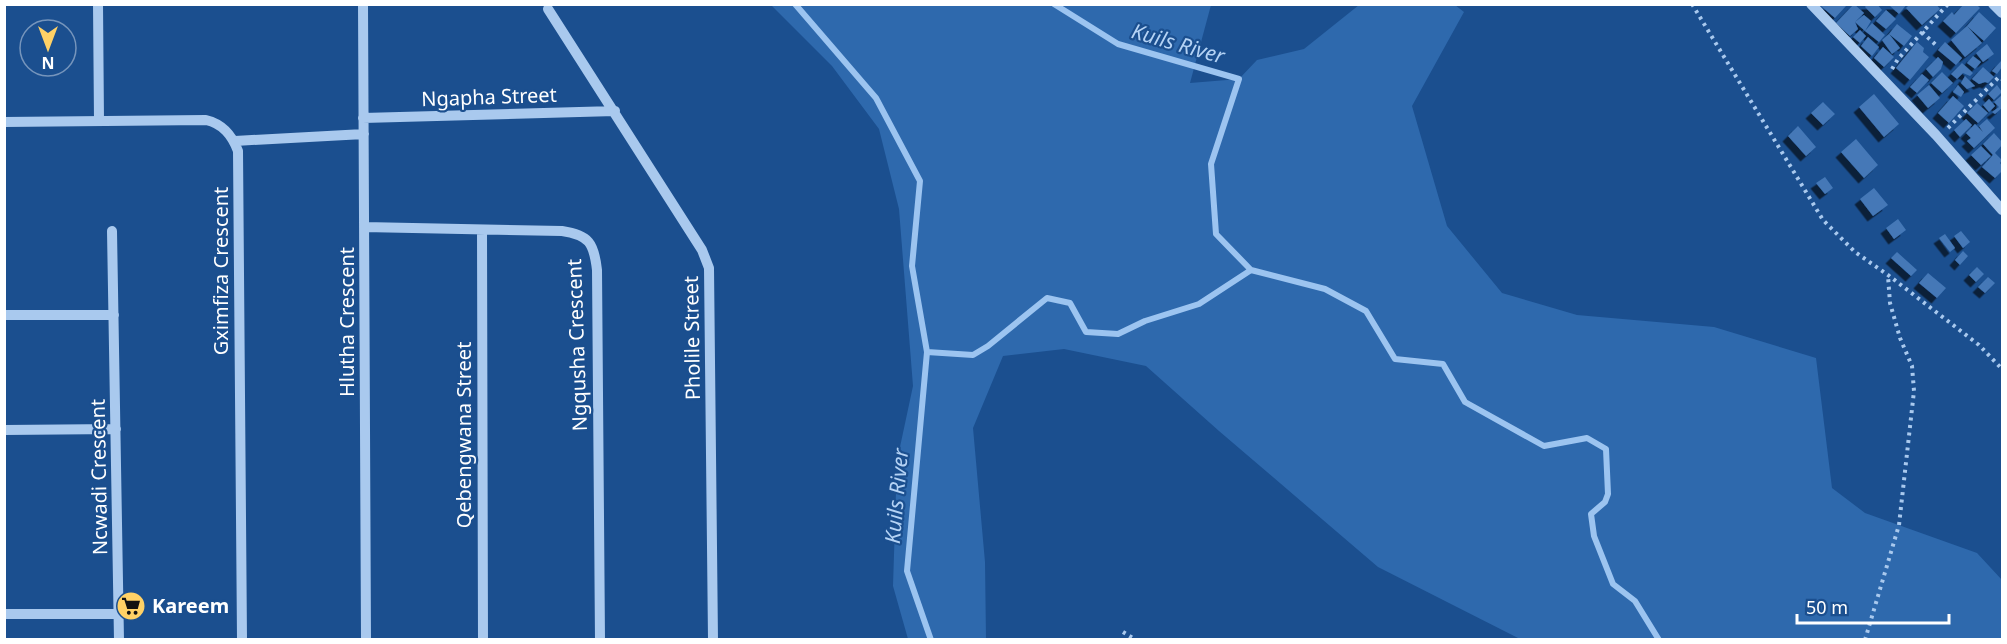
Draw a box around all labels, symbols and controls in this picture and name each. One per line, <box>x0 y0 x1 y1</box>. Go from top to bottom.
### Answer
water label: Kuils River <box>1129 16 1230 70</box>
north arrow <box>18 18 78 78</box>
text: N <box>41 52 55 74</box>
street label: Ngapha Street <box>421 81 557 112</box>
street label: Gximfiza Crescent <box>207 187 234 355</box>
street label: Hlutha Crescent <box>333 247 360 397</box>
street label: Ngqusha Crescent <box>560 258 593 432</box>
street label: Pholile Street <box>677 276 706 400</box>
street label: Qebengwana Street <box>450 342 477 528</box>
street label: Ncwadi Crescent <box>84 399 113 555</box>
water label: Kuils River <box>878 446 914 545</box>
scale bar <box>1797 587 1948 625</box>
supermarket icon: Kareem <box>115 590 147 622</box>
place label: Kareem <box>152 592 229 619</box>
text: 50 m <box>1806 595 1848 619</box>

